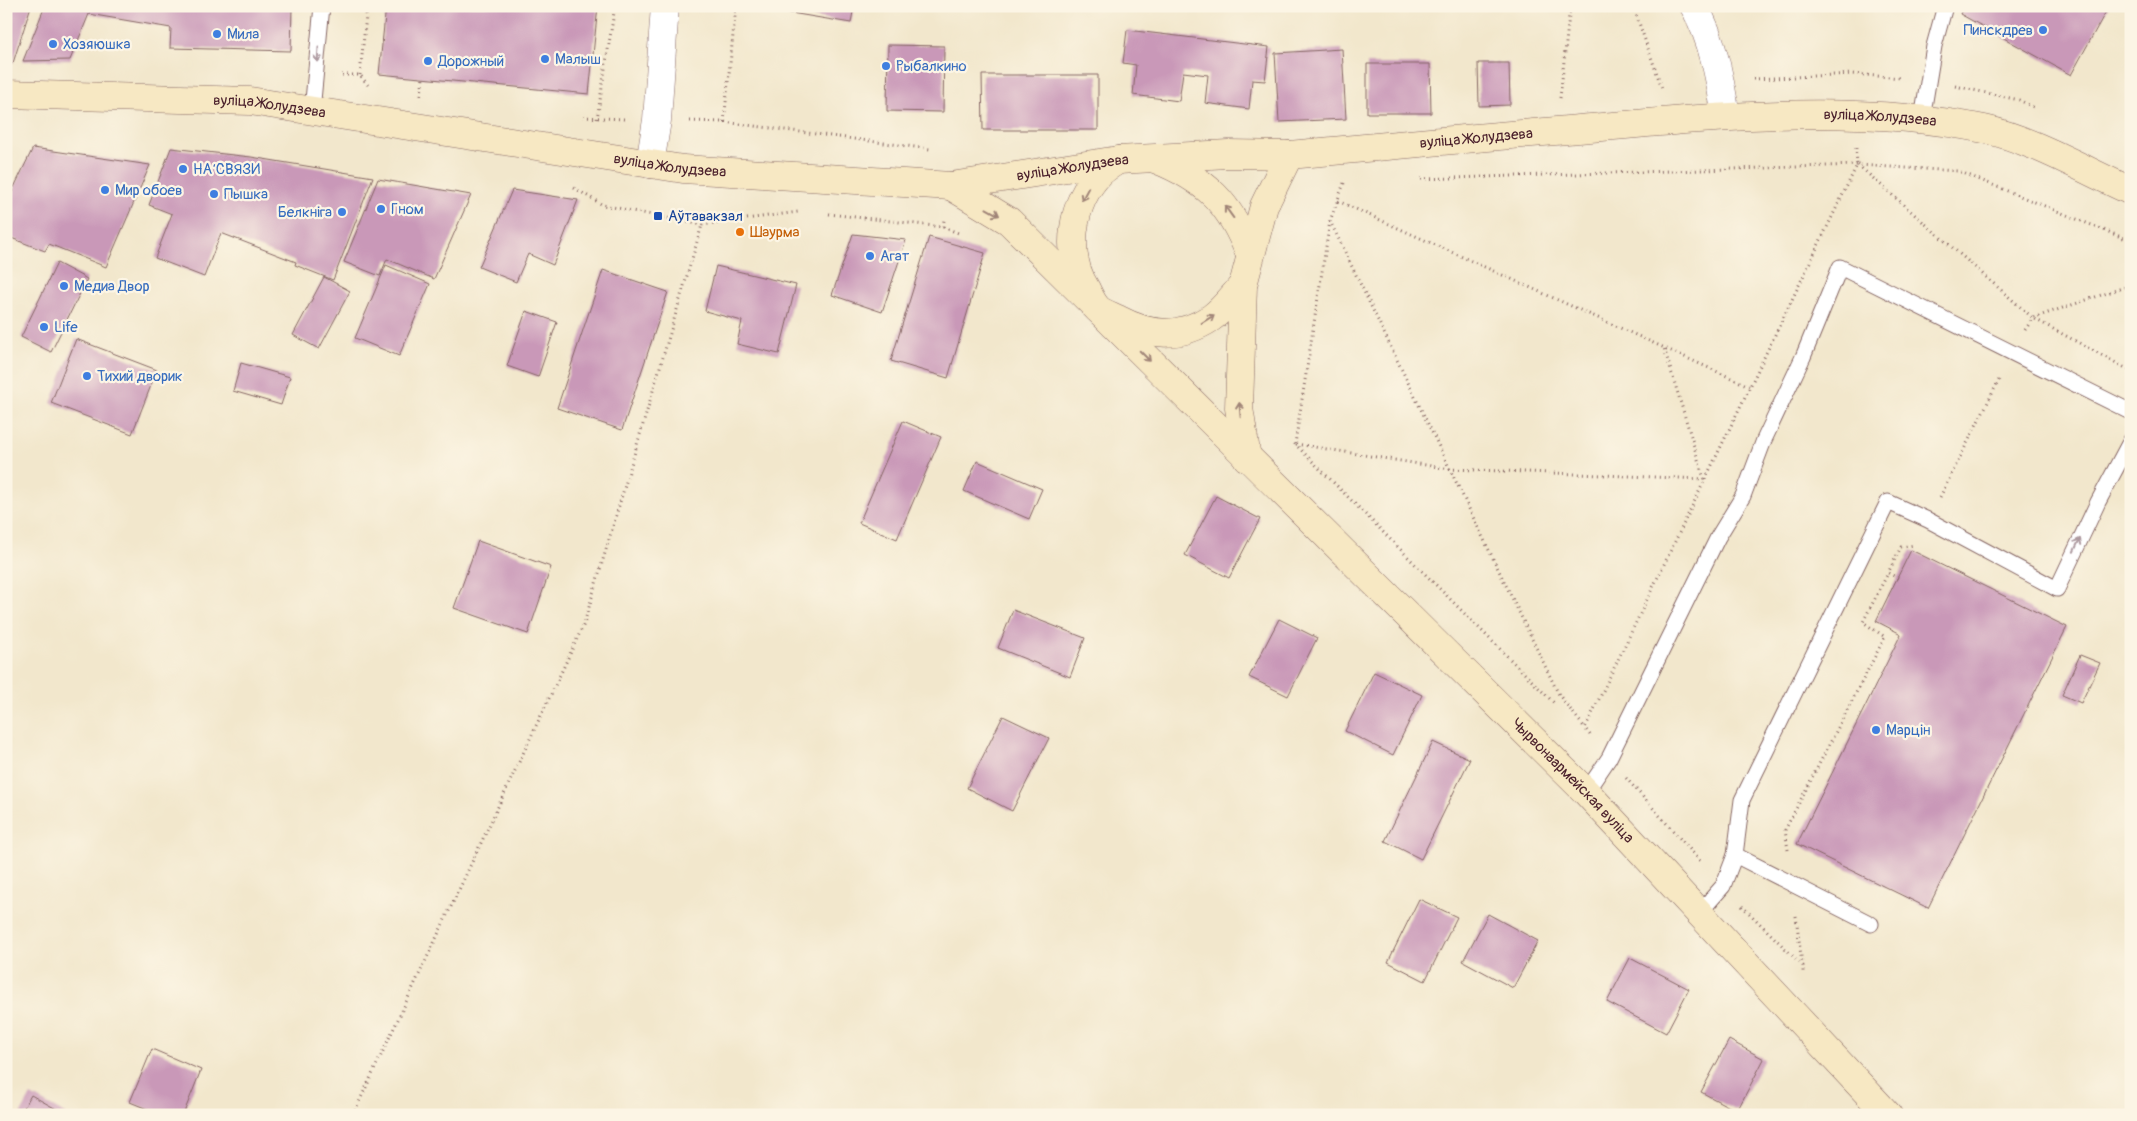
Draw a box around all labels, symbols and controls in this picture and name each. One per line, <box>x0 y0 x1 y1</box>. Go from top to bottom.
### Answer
place label: Пинскдрев <box>1964 21 2033 40</box>
marker: Пинскдрев <box>2037 24 2049 36</box>
place label: Мила <box>227 25 259 44</box>
marker: Мила <box>211 28 223 40</box>
place label: Хозяюшка <box>63 35 130 54</box>
marker: Хозяюшка <box>47 38 59 50</box>
one-way arrow <box>313 47 322 63</box>
place label: Малыш <box>555 50 601 69</box>
place label: Дорожный <box>437 52 504 71</box>
marker: Малыш <box>539 53 551 65</box>
marker: Дорожный <box>422 55 434 67</box>
place label: Рыбалкино <box>896 57 967 76</box>
marker: Рыбалкино <box>880 60 892 72</box>
street label: вуліца Жолудзева <box>213 91 327 123</box>
street label: вуліца Жолудзева <box>1823 105 1938 131</box>
street label: вуліца Жолудзева <box>1419 124 1534 153</box>
street label: вуліца Жолудзева <box>612 149 727 182</box>
street label: вуліца Жолудзева <box>1015 150 1129 186</box>
place label: НАʼСВЯЗИ <box>193 160 260 179</box>
marker: НАʼСВЯЗИ <box>177 163 189 175</box>
place label: Мир обоев <box>115 181 182 200</box>
marker: Мир обоев <box>99 184 111 196</box>
place label: Пышка <box>224 185 268 204</box>
one-way arrow <box>1080 187 1090 202</box>
marker: Пышка <box>208 188 220 200</box>
place label: Гном <box>391 200 424 219</box>
place label: Белкніга <box>278 203 332 222</box>
marker: Гном <box>375 203 387 215</box>
one-way arrow <box>1223 205 1234 219</box>
marker: Белкніга <box>336 206 348 218</box>
place label: Аўтавакзал <box>668 207 743 226</box>
one-way arrow <box>985 207 1000 217</box>
marker: Аўтавакзал <box>652 210 664 222</box>
place label: Шаурма <box>750 223 800 242</box>
marker: Шаурма <box>734 226 746 238</box>
place label: Агат <box>880 247 910 266</box>
marker: Агат <box>864 250 876 262</box>
place label: Медиа Двор <box>74 277 150 296</box>
marker: Медиа Двор <box>58 280 70 292</box>
one-way arrow <box>1200 314 1214 324</box>
place label: Life <box>54 318 78 337</box>
marker: Life <box>38 321 50 333</box>
one-way arrow <box>1138 350 1151 362</box>
place label: Тихий дворик <box>97 367 183 386</box>
marker: Тихий дворик <box>81 370 93 382</box>
one-way arrow <box>1236 403 1245 419</box>
one-way arrow <box>2073 538 2083 553</box>
street label: Чырвонаармейская вуліца <box>1507 714 1638 847</box>
place label: Марцін <box>1886 721 1930 740</box>
marker: Марцін <box>1870 724 1882 736</box>

